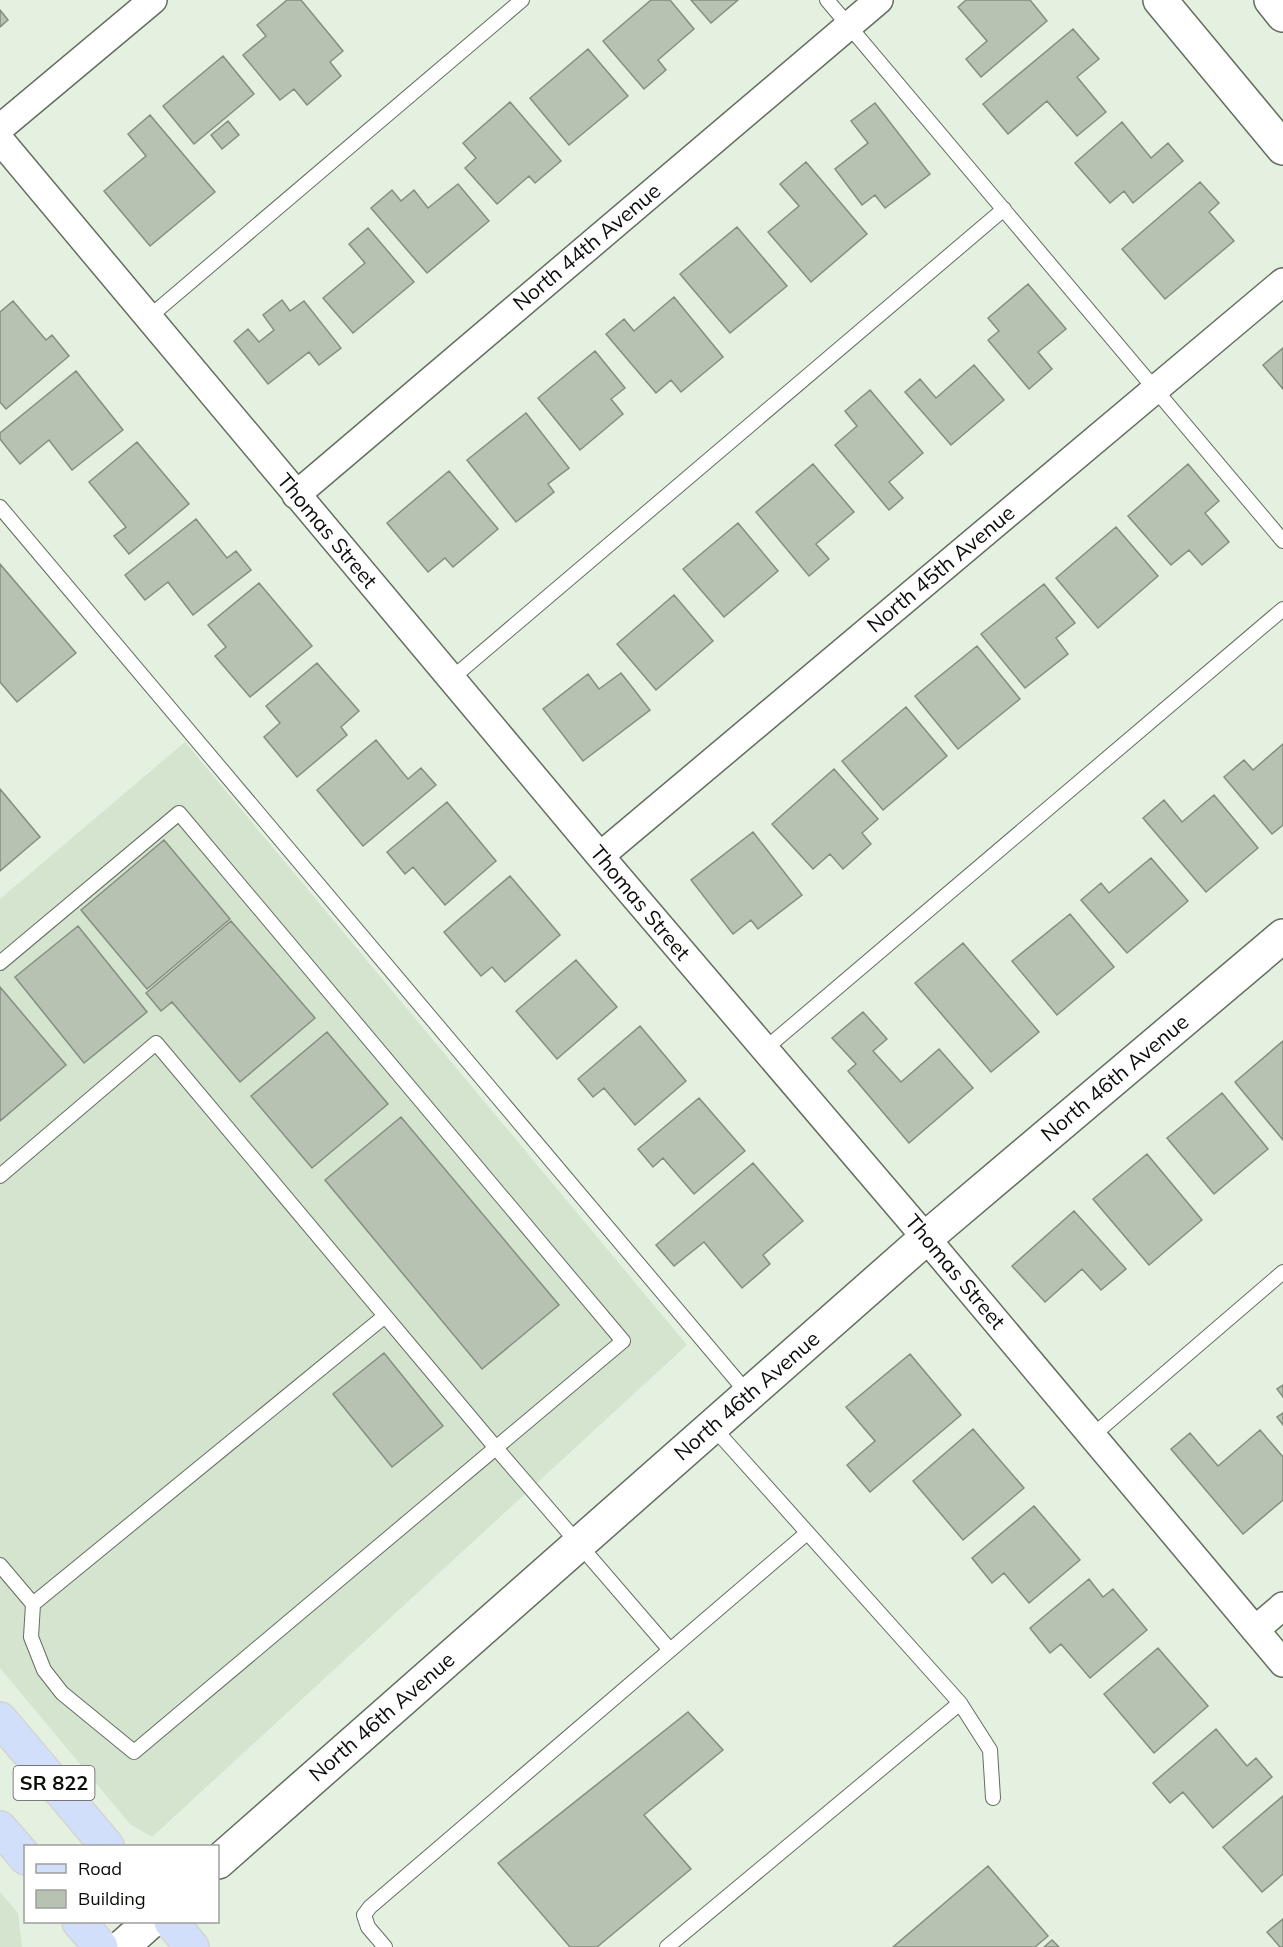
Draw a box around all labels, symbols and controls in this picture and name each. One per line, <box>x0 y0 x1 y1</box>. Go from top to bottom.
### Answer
street label: North 44th Avenue <box>507 177 665 315</box>
street label: Thomas Street <box>272 468 383 593</box>
street label: North 45th Avenue <box>861 499 1019 637</box>
street label: Thomas Street <box>585 840 696 965</box>
street label: North 46th Avenue <box>1035 1008 1193 1146</box>
street label: Thomas Street <box>900 1209 1011 1334</box>
street label: North 46th Avenue <box>668 1325 824 1466</box>
street label: North 46th Avenue <box>303 1646 459 1787</box>
road number: SR 822 <box>14 1766 94 1800</box>
legend <box>24 1845 219 1923</box>
text: Road <box>78 1857 122 1880</box>
text: Building <box>78 1887 146 1910</box>

